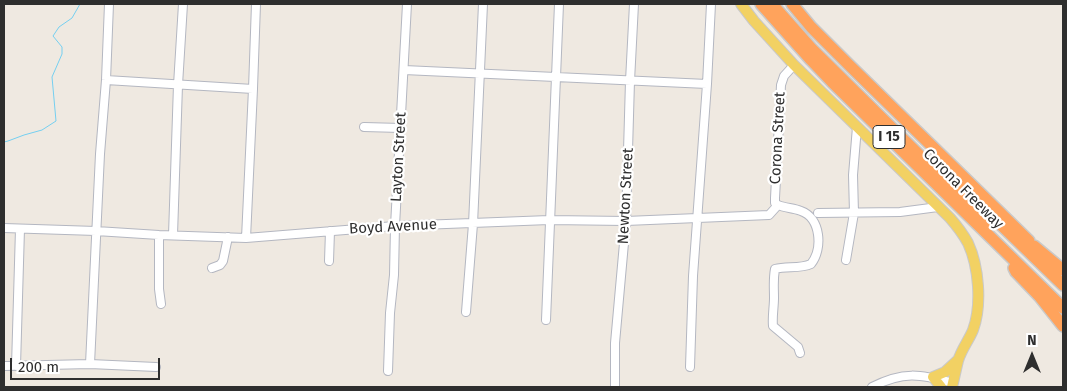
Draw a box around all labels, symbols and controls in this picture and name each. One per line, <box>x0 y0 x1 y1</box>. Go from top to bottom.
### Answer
street label: Corona Street <box>767 91 789 185</box>
street label: Layton Street <box>388 112 410 202</box>
road number: I 15 <box>873 125 905 148</box>
street label: Corona Freeway <box>919 145 1007 233</box>
street label: Newton Street <box>614 147 638 245</box>
street label: Boyd Avenue <box>349 216 437 238</box>
north arrow <box>1007 331 1057 381</box>
text: N <box>1027 332 1037 349</box>
scale bar <box>12 348 162 380</box>
text: 200 m <box>18 358 59 376</box>

